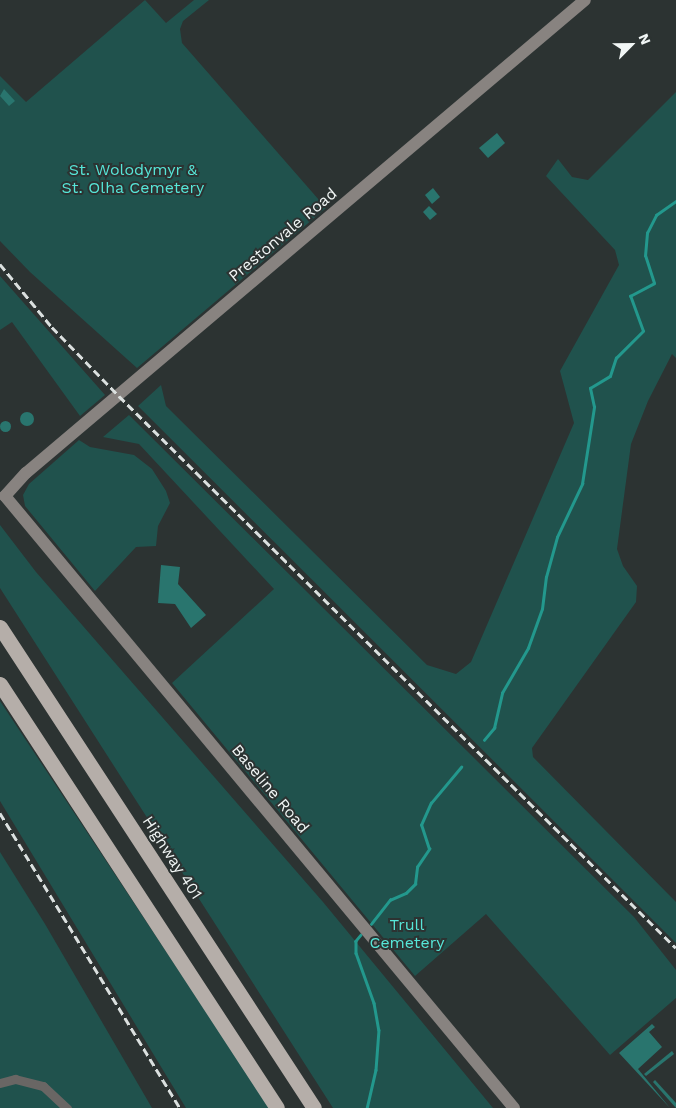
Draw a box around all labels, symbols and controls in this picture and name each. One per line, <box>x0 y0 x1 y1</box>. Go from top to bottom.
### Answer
north arrow <box>606 20 656 70</box>
text: N <box>635 31 654 47</box>
park label: St. Wolodymyr & St. Olha Cemetery <box>61 160 205 198</box>
street label: Prestonvale Road <box>225 184 341 286</box>
street label: Baseline Road <box>227 741 313 837</box>
street label: Highway 401 <box>138 813 206 903</box>
park label: Trull Cemetery <box>369 915 445 953</box>

